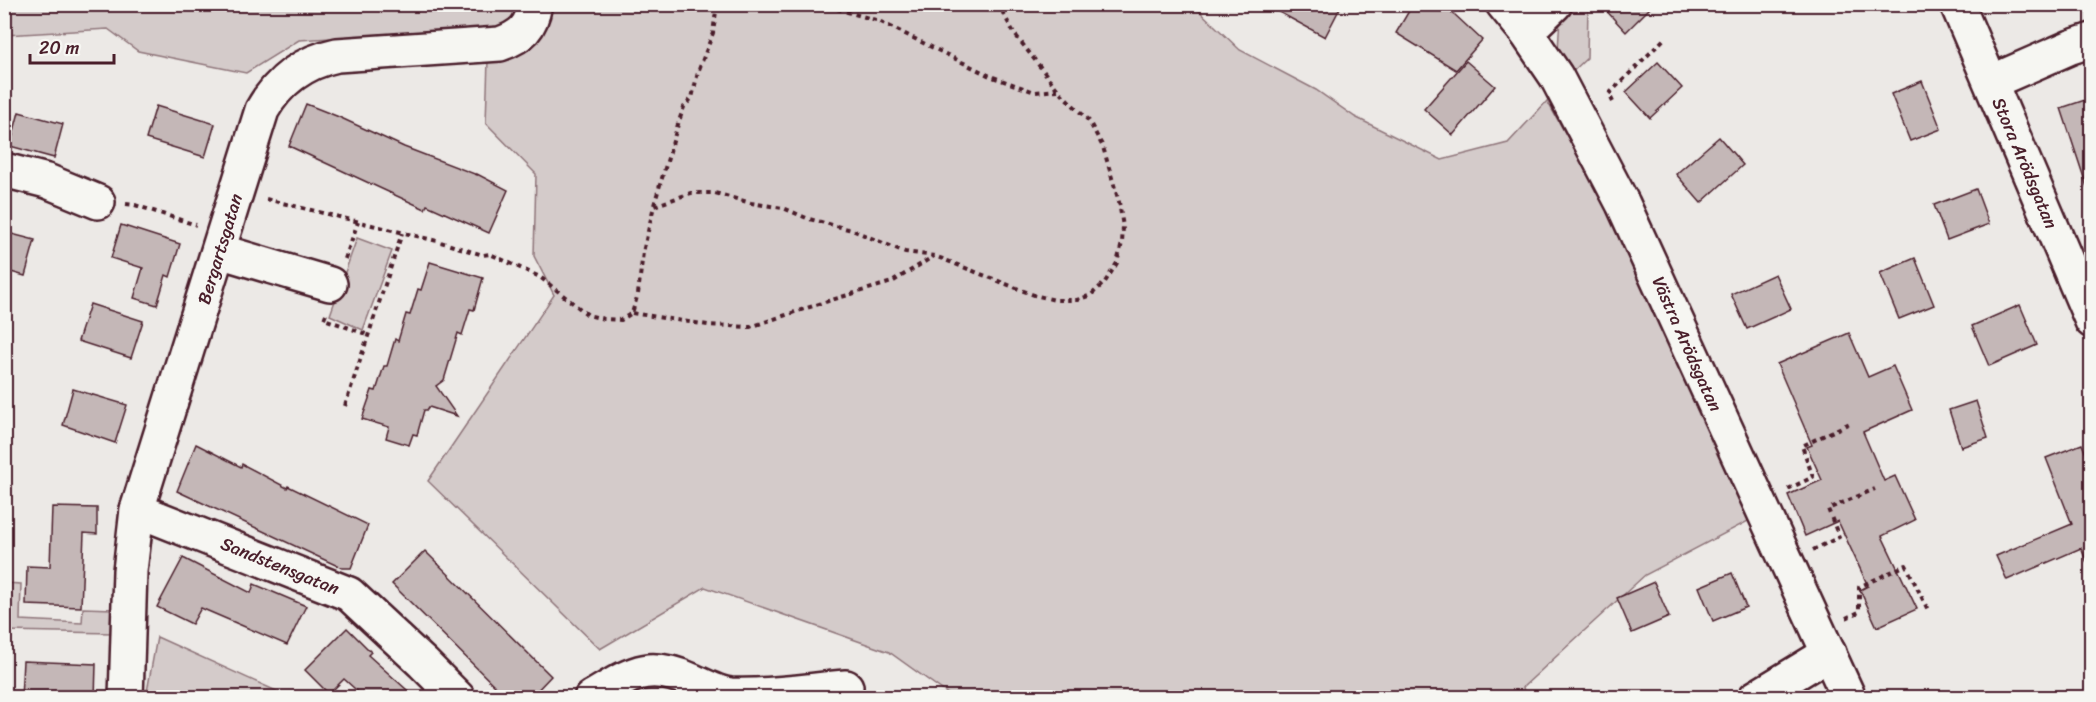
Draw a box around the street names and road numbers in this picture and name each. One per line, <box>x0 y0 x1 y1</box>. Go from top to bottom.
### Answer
street label: Stora Arödsgatan <box>1983 92 2067 234</box>
street label: Bergartsgatan <box>188 189 252 308</box>
street label: Västra Arödsgatan <box>1643 271 1731 417</box>
street label: Sandstensgatan <box>216 528 345 605</box>

